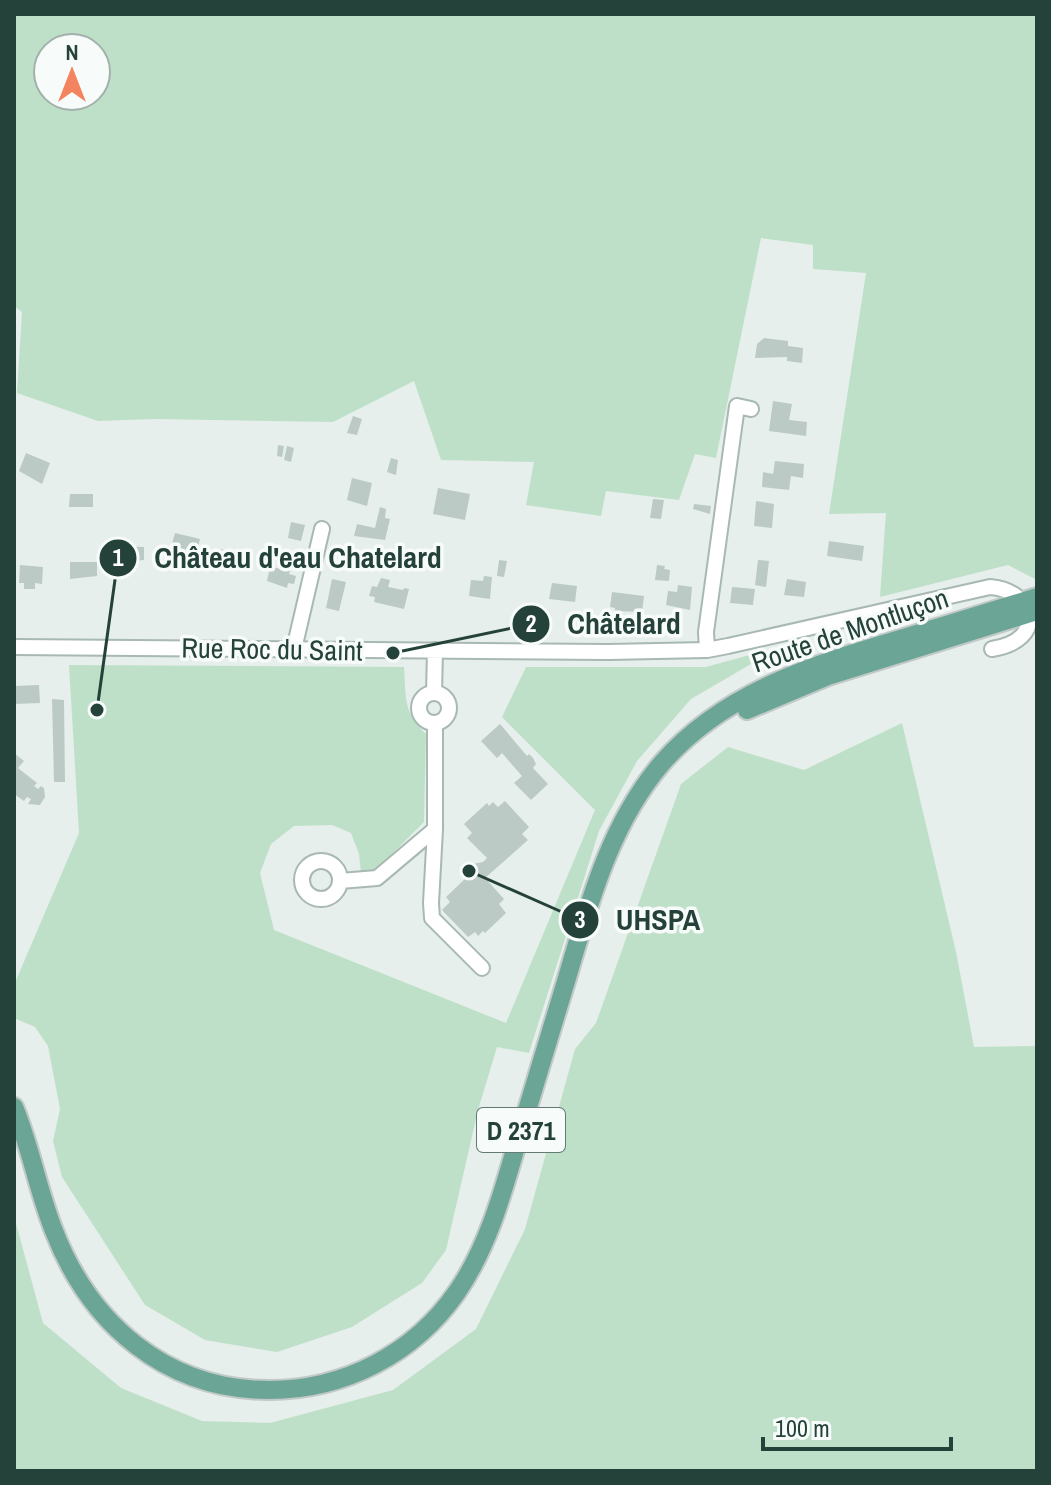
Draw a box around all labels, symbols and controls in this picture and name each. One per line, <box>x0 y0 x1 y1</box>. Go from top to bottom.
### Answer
north arrow <box>32 32 112 112</box>
text: N <box>65 37 79 67</box>
callout: Château d'eau Chatelard <box>98 531 458 585</box>
text: Château d'eau Chatelard <box>154 537 442 577</box>
text: 1 <box>113 541 124 573</box>
street label: Route de Montluçon <box>747 579 953 681</box>
callout: Châtelard <box>511 597 696 651</box>
text: Châtelard <box>567 603 681 643</box>
text: 2 <box>526 607 537 639</box>
street label: Rue Roc du Saint <box>181 628 363 670</box>
callout: UHSPA <box>560 893 716 947</box>
text: UHSPA <box>616 899 700 939</box>
text: 3 <box>575 903 586 935</box>
road number: D 2371 <box>477 1108 565 1152</box>
scale bar <box>763 1401 951 1451</box>
text: 100 m <box>775 1412 830 1444</box>

